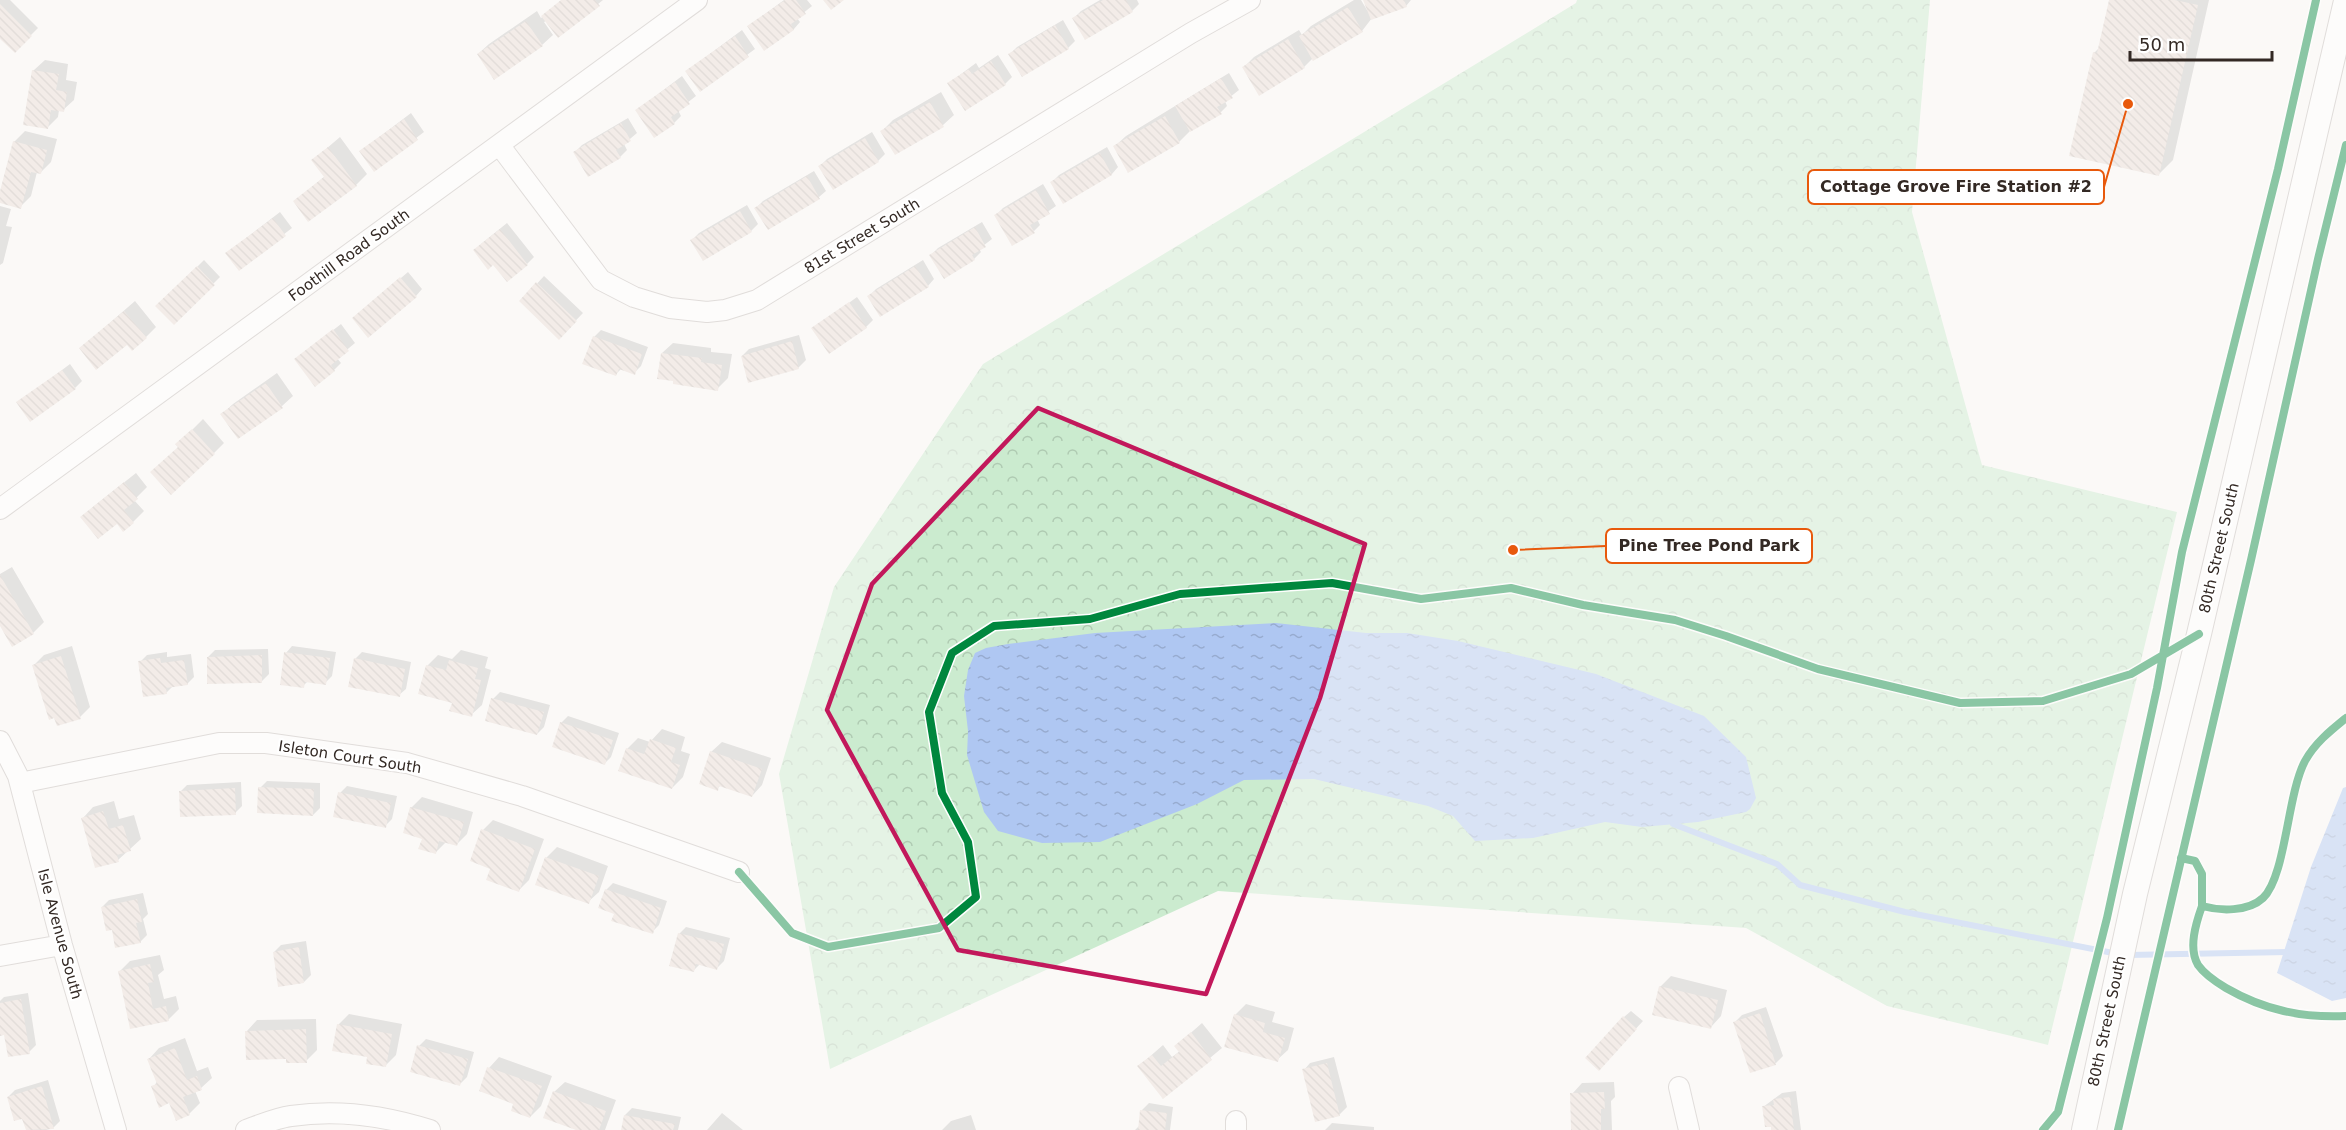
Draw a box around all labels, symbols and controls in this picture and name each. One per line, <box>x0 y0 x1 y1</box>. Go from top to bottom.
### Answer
scale bar <box>2130 24 2272 62</box>
text: 50 m <box>2139 34 2185 55</box>
callout: Cottage Grove Fire Station #2 <box>1808 170 2104 204</box>
text: Cottage Grove Fire Station #2 <box>1820 177 2092 196</box>
street label: 81st Street South <box>801 194 923 278</box>
street label: Foothill Road South <box>285 205 413 305</box>
street label: 80th Street South <box>2195 481 2243 615</box>
callout: Pine Tree Pond Park <box>1606 529 1812 563</box>
text: Pine Tree Pond Park <box>1618 536 1800 555</box>
street label: Isleton Court South <box>277 737 423 777</box>
street label: Isle Avenue South <box>34 867 86 1001</box>
street label: 80th Street South <box>2084 954 2130 1088</box>

